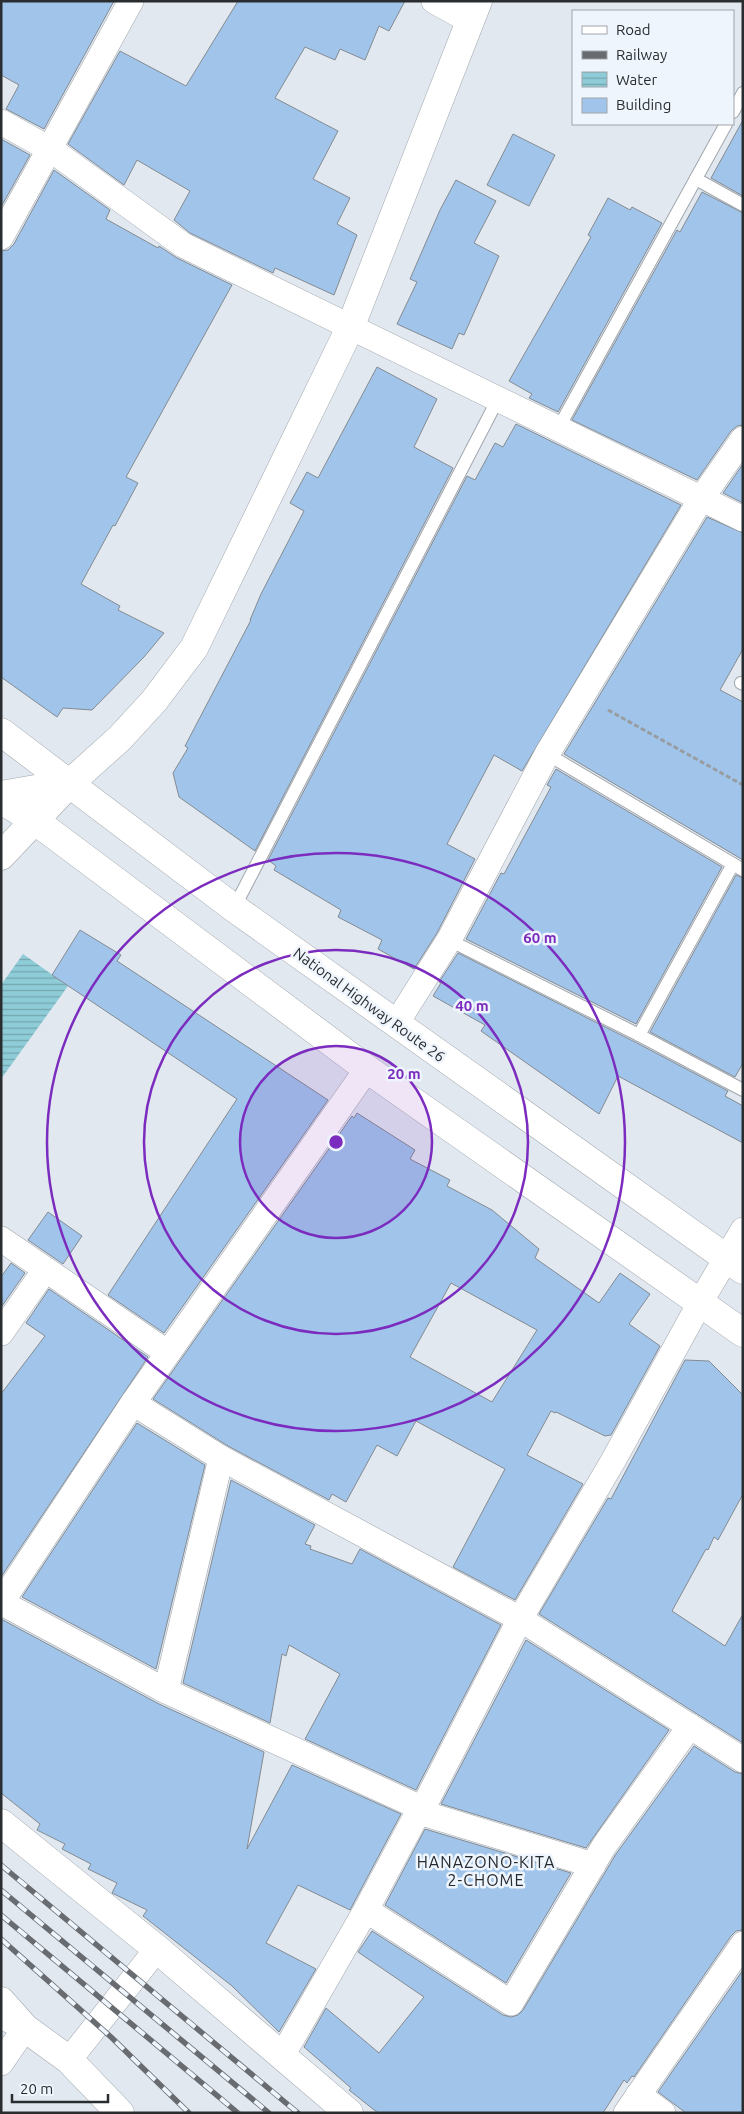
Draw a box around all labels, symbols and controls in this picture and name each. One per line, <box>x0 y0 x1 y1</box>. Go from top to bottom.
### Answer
legend <box>572 10 734 125</box>
text: Road <box>616 21 651 38</box>
text: Railway <box>616 46 667 63</box>
text: Water <box>616 71 657 88</box>
text: Building <box>616 96 671 113</box>
text: 60 m <box>523 929 557 946</box>
street label: National Highway Route 26 <box>290 944 448 1065</box>
text: 40 m <box>455 997 489 1014</box>
text: 20 m <box>387 1065 421 1082</box>
centre of rings <box>327 1133 345 1151</box>
district label: HANAZONO-KITA 2-CHOME <box>417 1853 555 1889</box>
scale bar <box>12 2072 109 2104</box>
text: 20 m <box>20 2080 53 2097</box>

